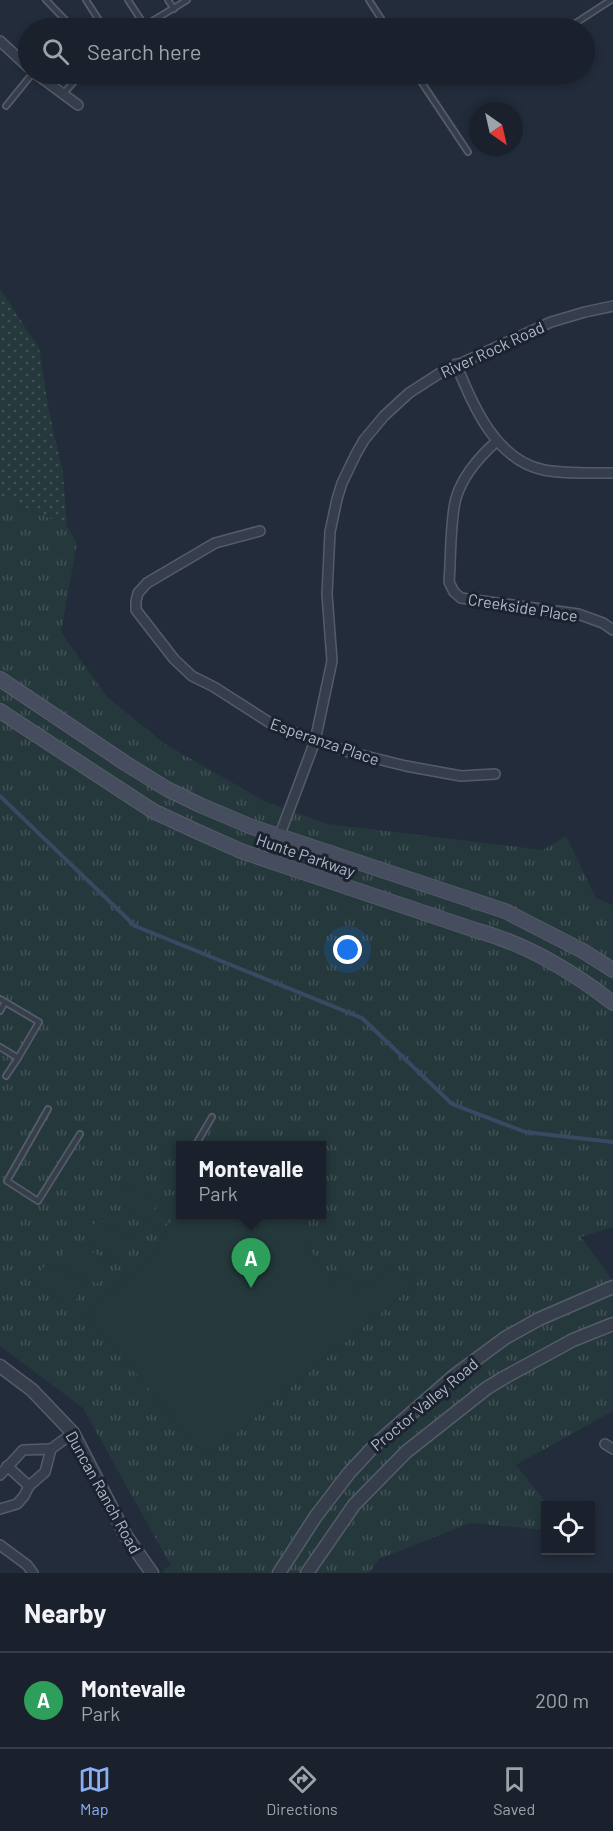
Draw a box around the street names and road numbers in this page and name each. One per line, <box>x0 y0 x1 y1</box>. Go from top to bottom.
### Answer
street label: River Rock Road <box>437 317 547 381</box>
street label: Creekside Place <box>467 589 579 625</box>
street label: Esperanza Place <box>268 713 382 769</box>
street label: Hunte Parkway <box>254 829 358 881</box>
street label: Proctor Valley Road <box>367 1354 481 1454</box>
street label: Duncan Ranch Road <box>62 1427 146 1557</box>

